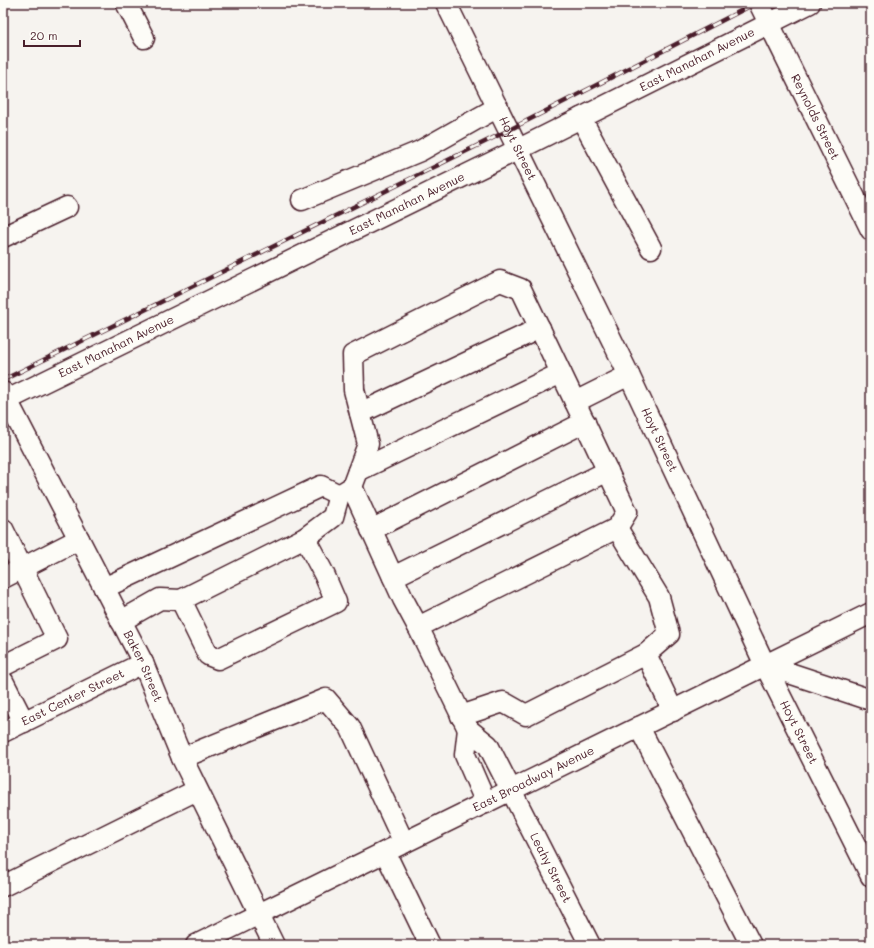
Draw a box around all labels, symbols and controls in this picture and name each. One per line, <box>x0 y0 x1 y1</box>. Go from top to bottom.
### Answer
scale bar <box>24 22 80 48</box>
street label: East Manahan Avenue <box>636 23 757 94</box>
text: 20 m <box>30 27 58 43</box>
street label: Reynolds Street <box>788 71 844 162</box>
street label: Hoyt Street <box>496 113 541 183</box>
street label: East Manahan Avenue <box>346 168 467 238</box>
street label: East Manahan Avenue <box>55 311 176 381</box>
street label: Hoyt Street <box>638 404 682 474</box>
street label: Baker Street <box>121 627 167 704</box>
street label: East Center Street <box>18 665 127 729</box>
street label: Hoyt Street <box>777 697 822 766</box>
street label: East Broadway Avenue <box>470 742 596 815</box>
street label: Leahy Street <box>527 830 576 905</box>

